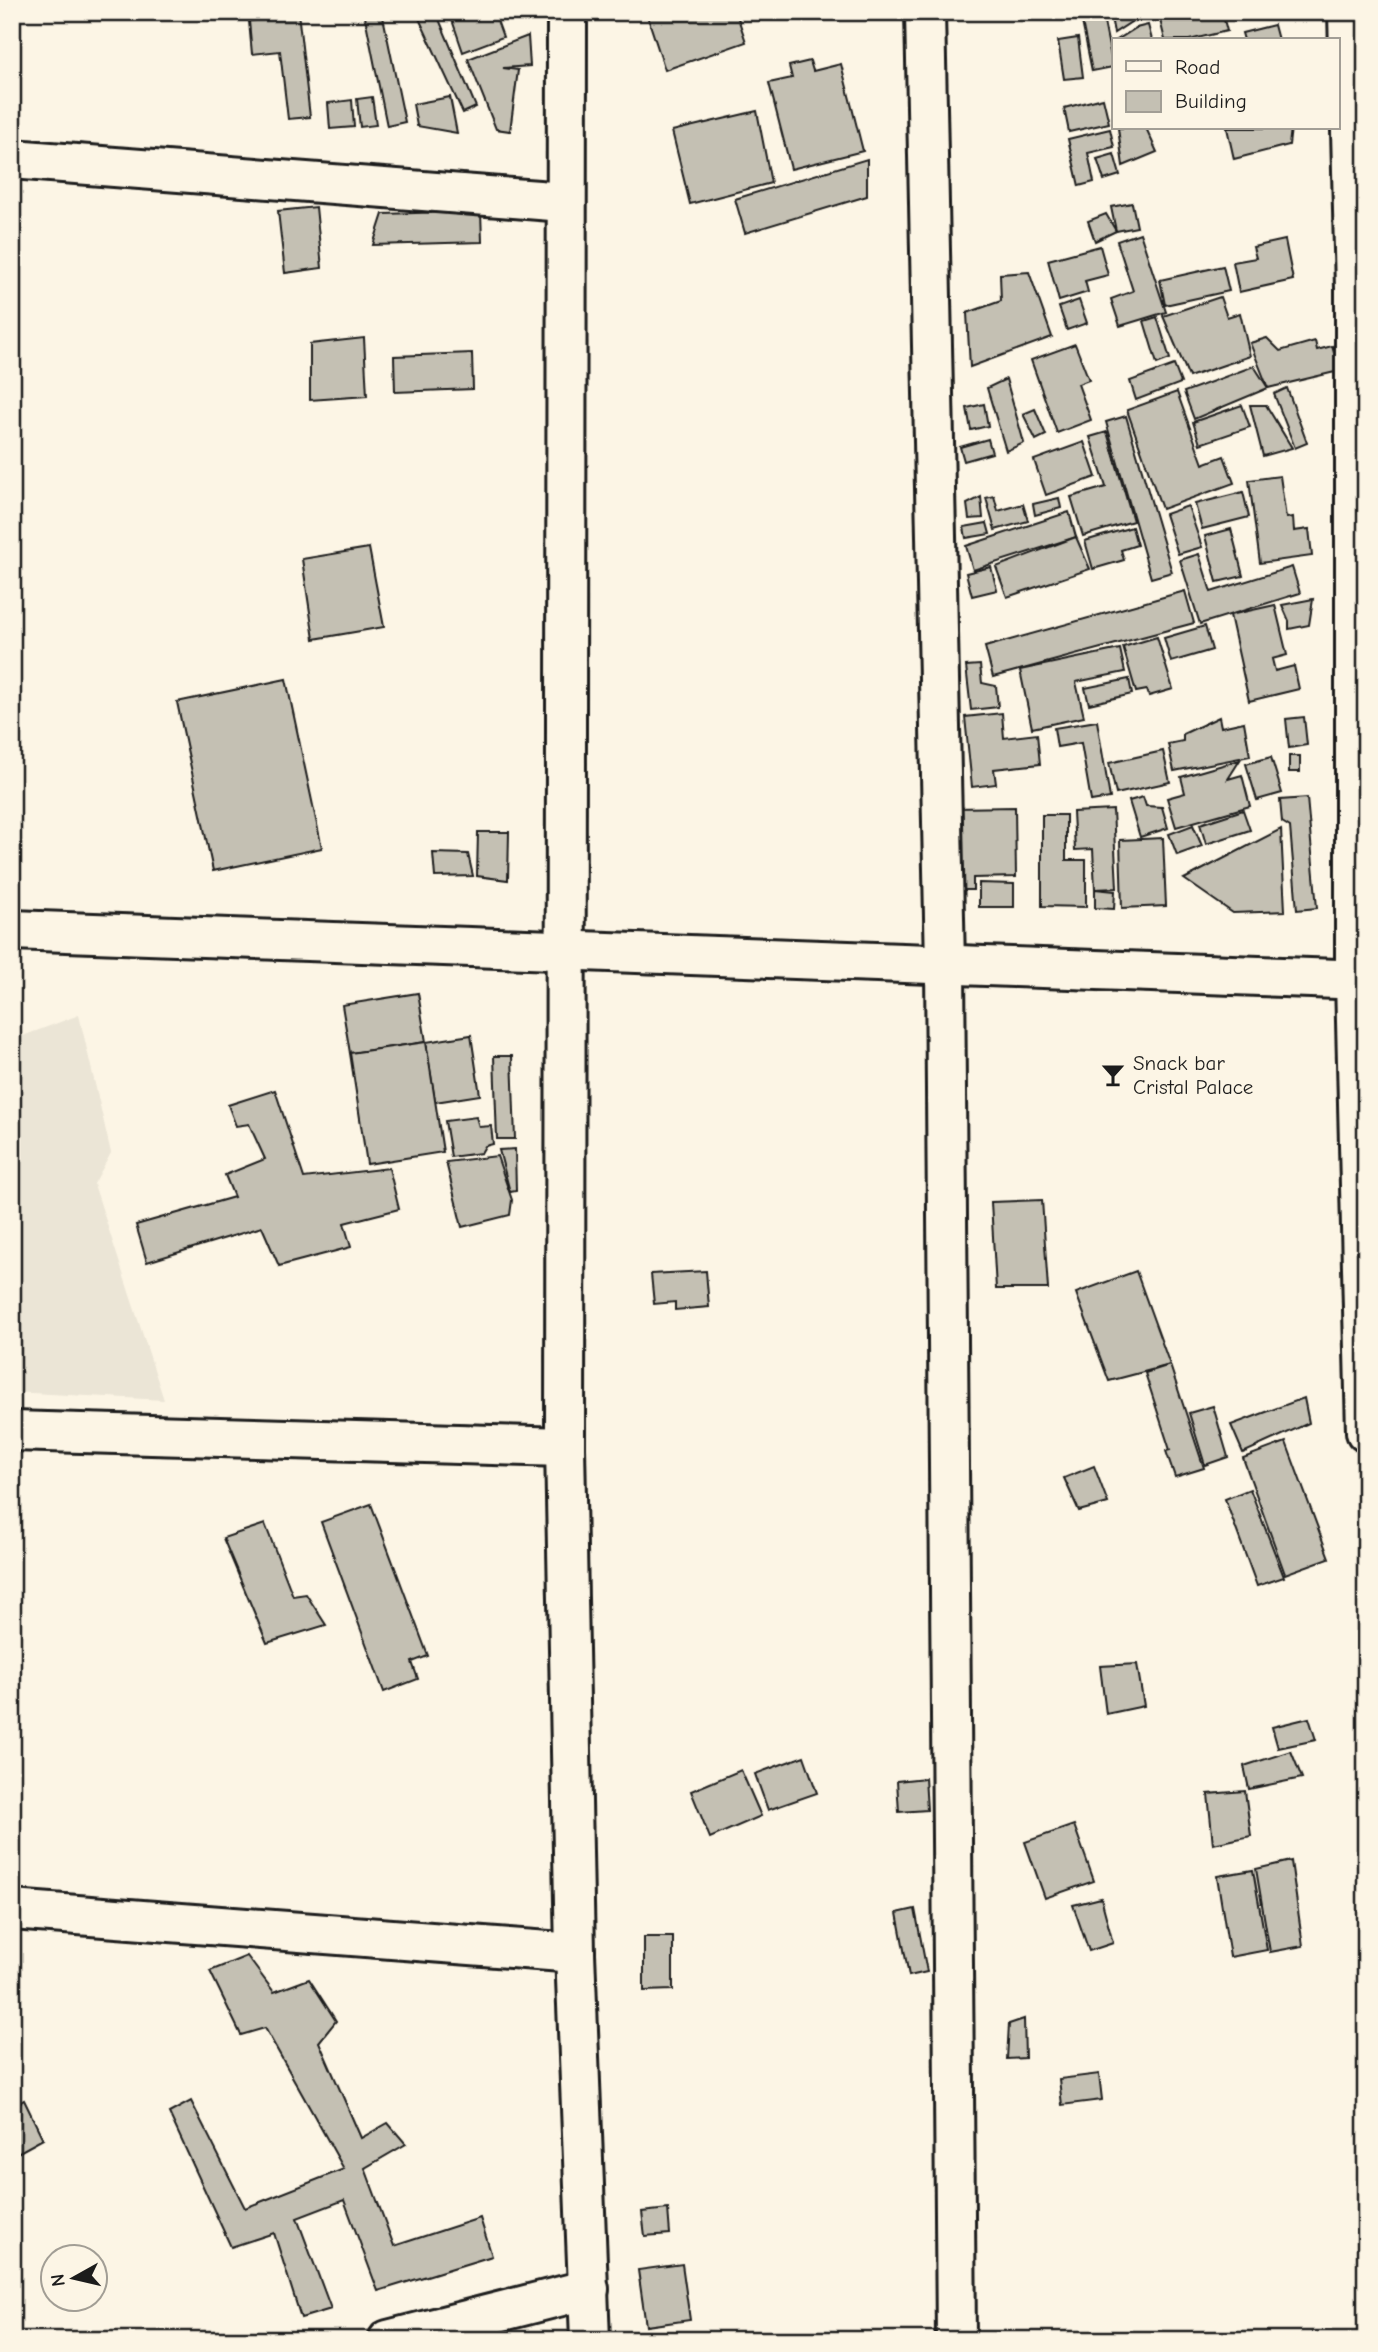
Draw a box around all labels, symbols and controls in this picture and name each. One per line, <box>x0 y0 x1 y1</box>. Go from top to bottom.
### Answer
legend <box>1112 38 1340 130</box>
text: Road <box>1175 55 1220 79</box>
text: Building <box>1175 89 1247 113</box>
place label: Snack bar Cristal Palace <box>1133 1051 1253 1099</box>
bar icon: Snack bar Cristal Palace <box>1099 1061 1127 1089</box>
north arrow <box>38 2244 108 2314</box>
text: N <box>46 2273 70 2288</box>

